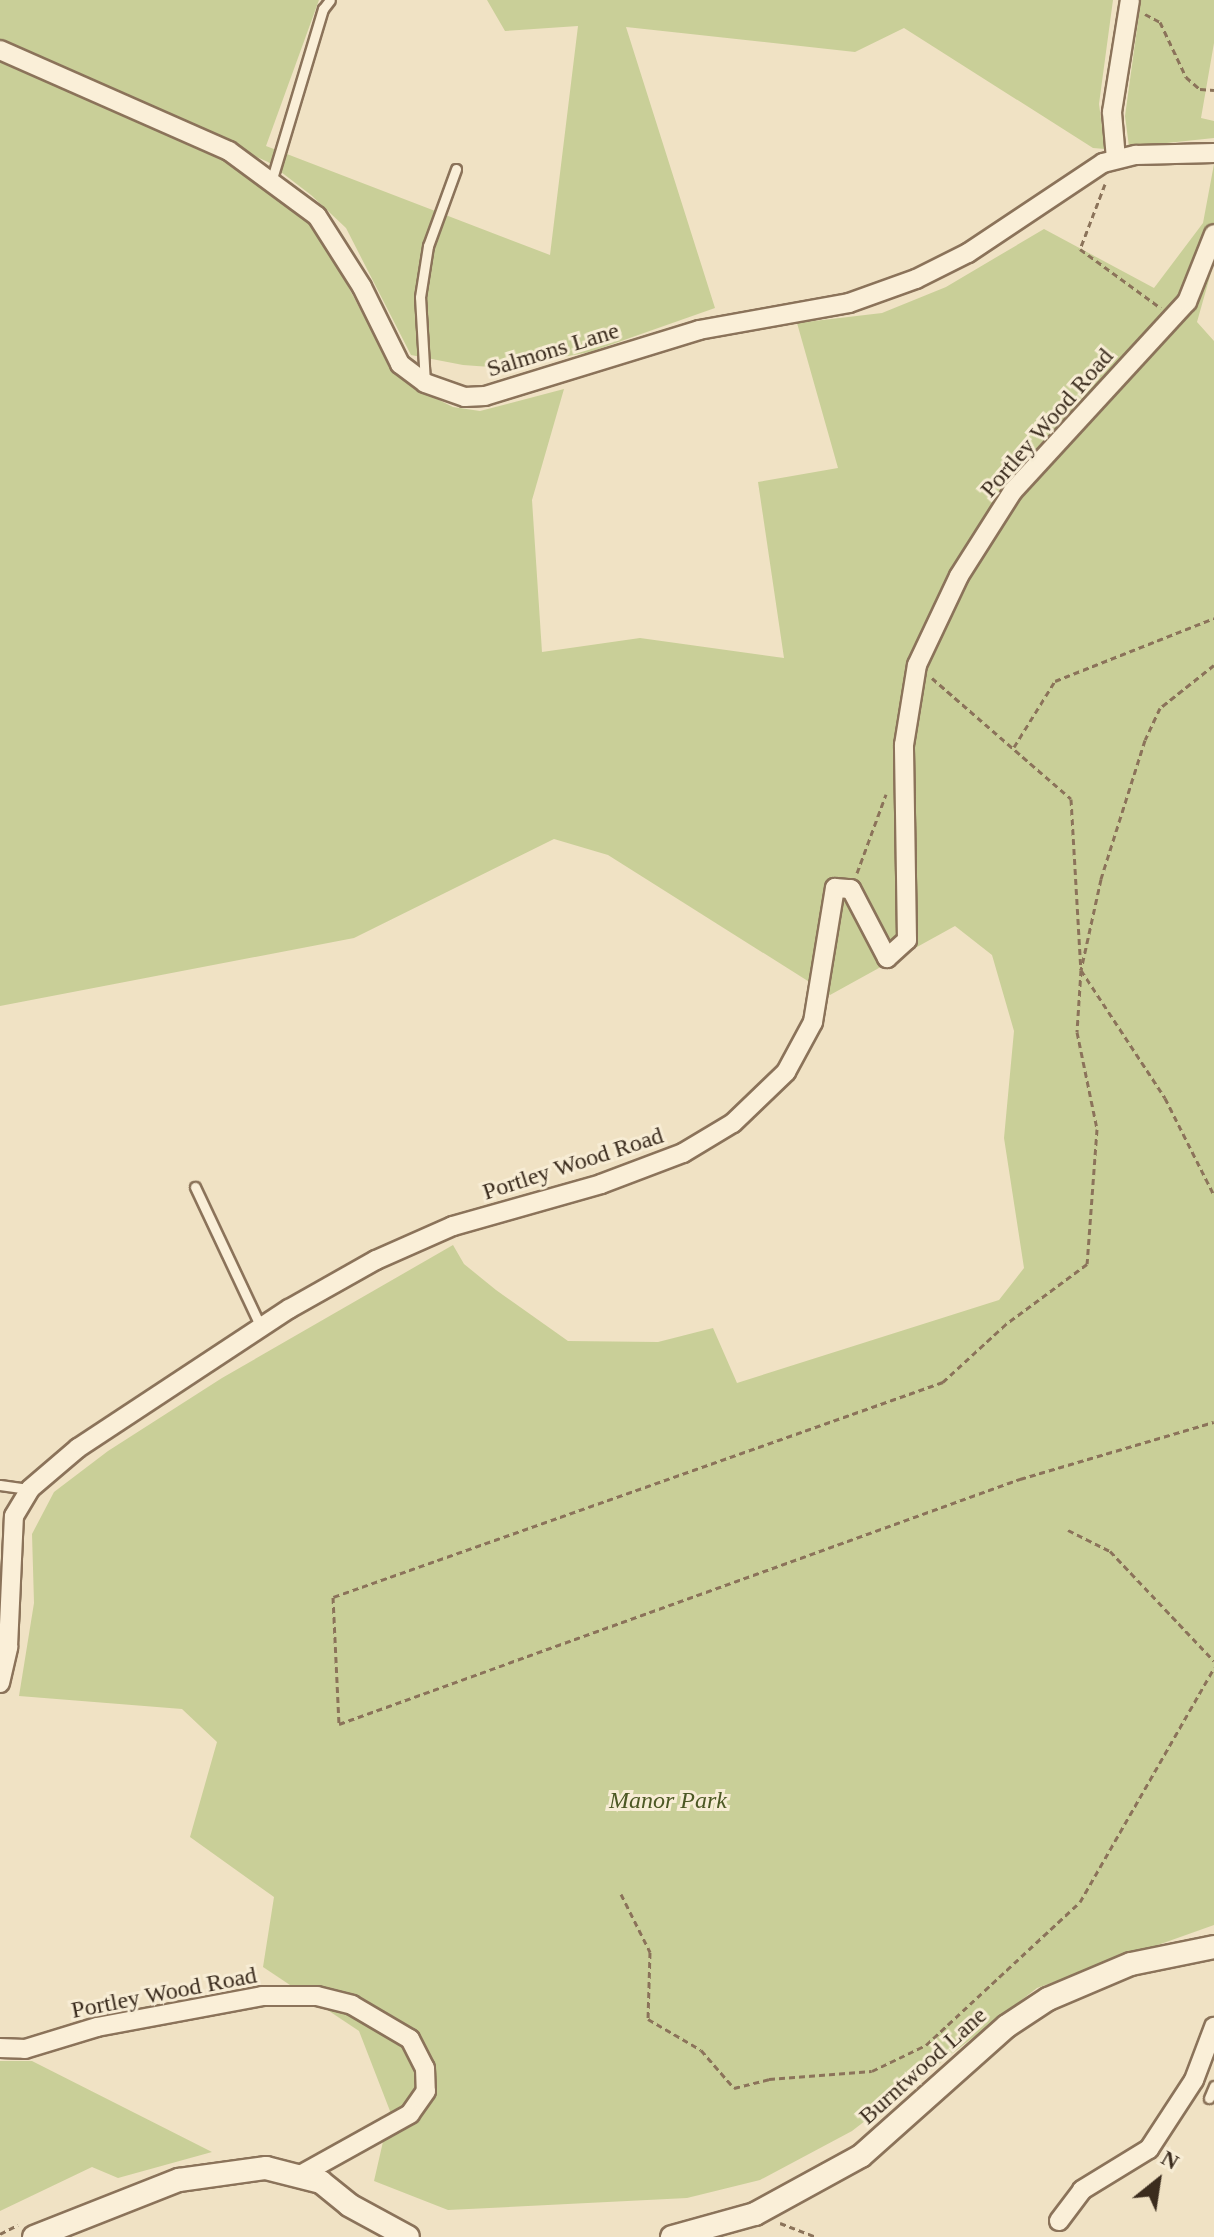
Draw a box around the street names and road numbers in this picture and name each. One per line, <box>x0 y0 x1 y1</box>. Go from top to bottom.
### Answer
street label: Salmons Lane <box>483 316 623 384</box>
street label: Portley Wood Road <box>974 342 1120 504</box>
street label: Portley Wood Road <box>479 1121 667 1207</box>
street label: Portley Wood Road <box>69 1961 259 2025</box>
street label: Burntwood Lane <box>853 2001 993 2131</box>

